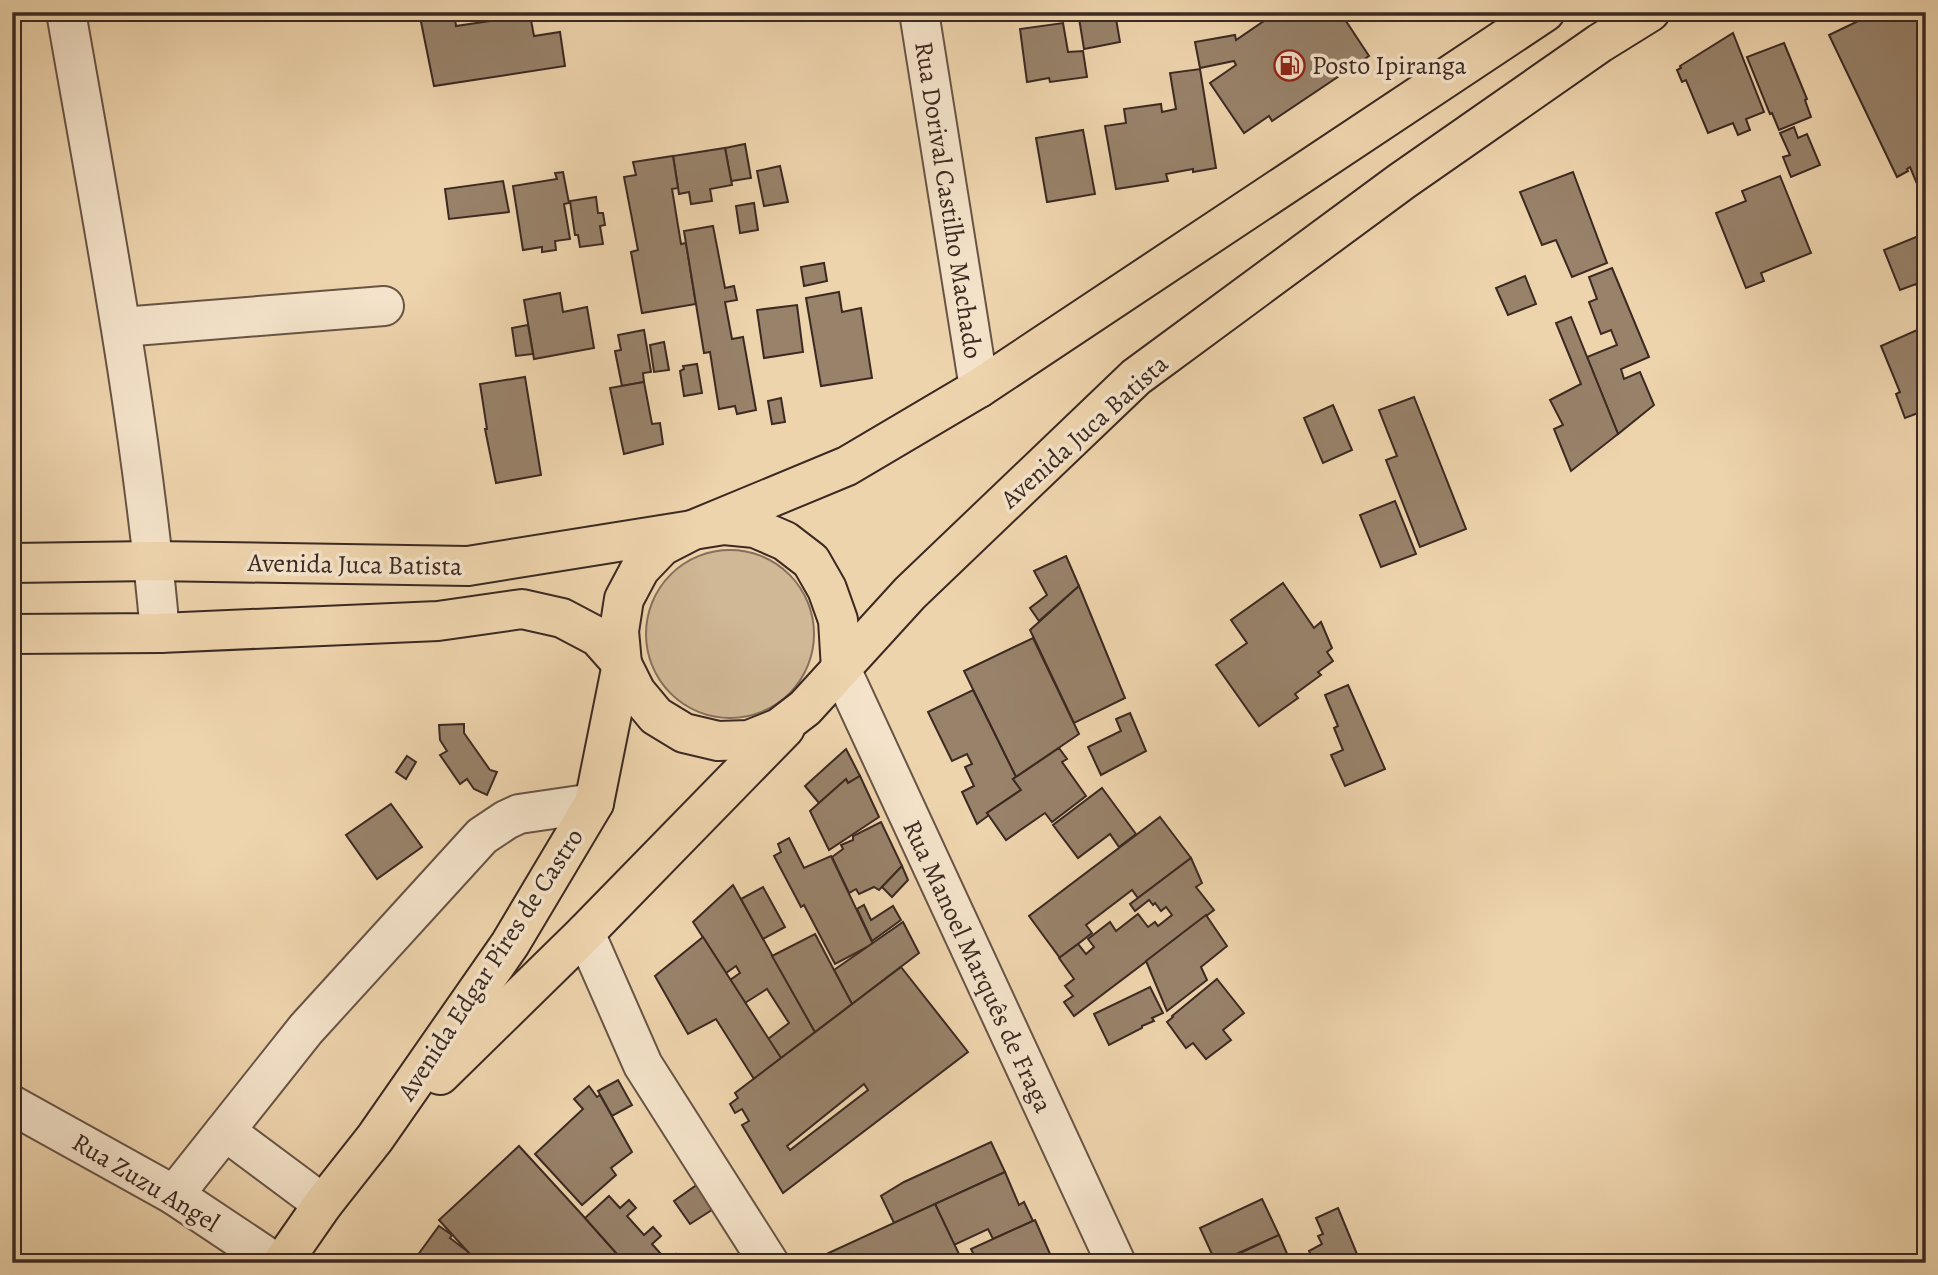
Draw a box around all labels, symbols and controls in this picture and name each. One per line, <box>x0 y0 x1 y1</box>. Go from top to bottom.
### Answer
street label: Rua Dorival Castilho Machado <box>906 39 991 361</box>
fuel station icon: Posto Ipiranga <box>1272 48 1306 82</box>
place label: Posto Ipiranga <box>1312 48 1467 83</box>
street label: Avenida Juca Batista <box>992 347 1176 517</box>
street label: Avenida Juca Batista <box>246 545 463 584</box>
street label: Rua Manoel Marquês de Fraga <box>894 814 1061 1118</box>
street label: Avenida Edgar Pires de Castro <box>389 821 592 1108</box>
street label: Rua Zuzu Angel <box>66 1125 226 1240</box>

